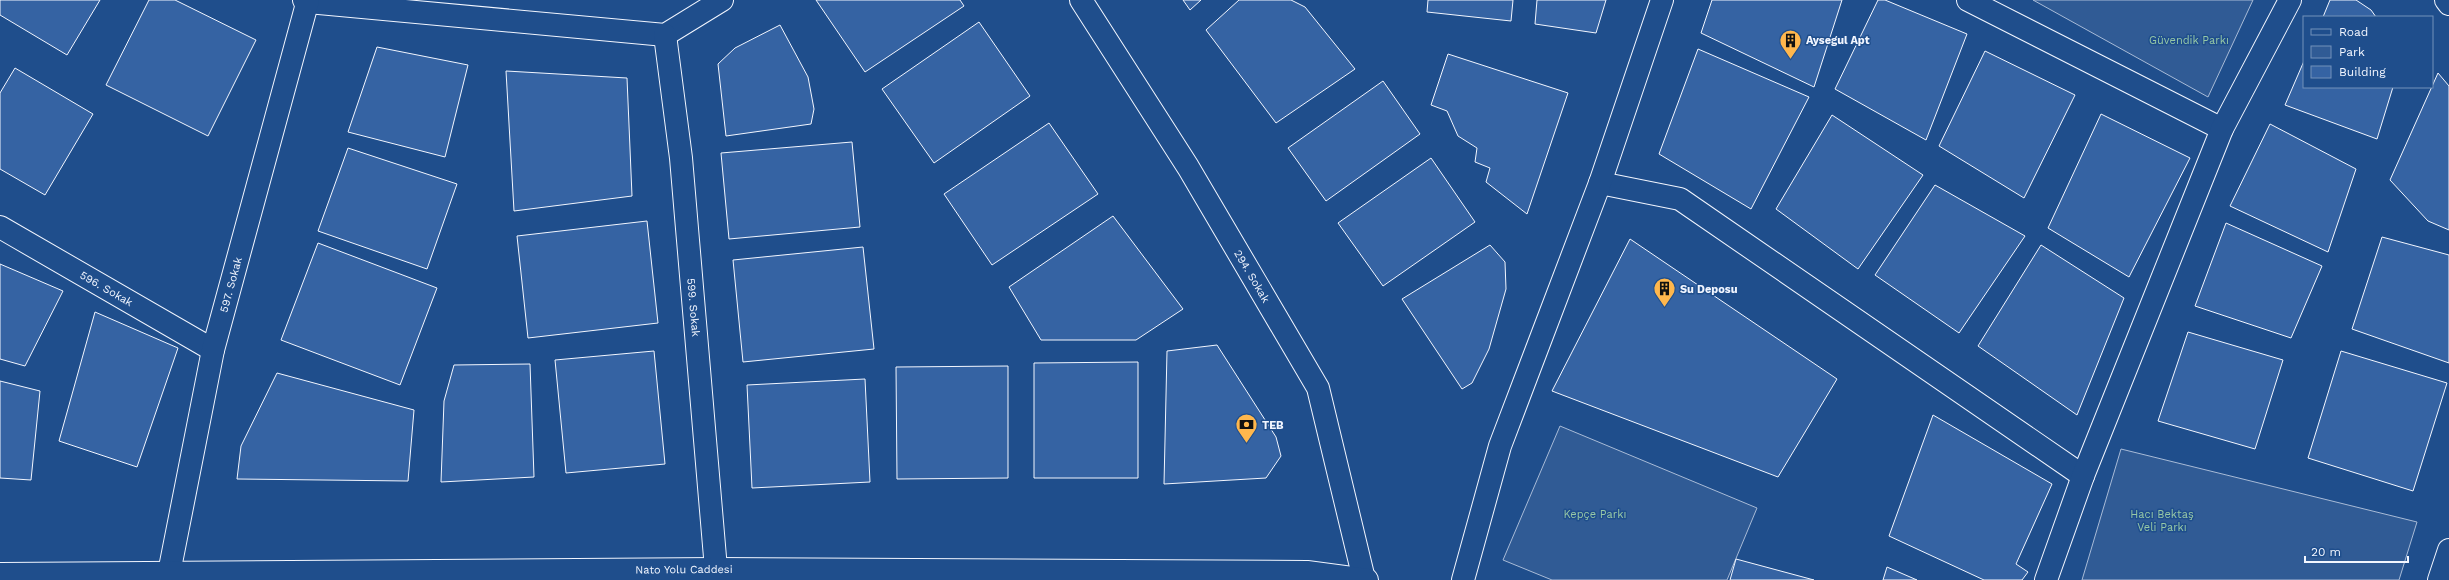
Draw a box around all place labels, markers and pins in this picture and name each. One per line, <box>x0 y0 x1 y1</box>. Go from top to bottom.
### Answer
building icon: Aysegul Apt <box>1777 27 1803 60</box>
place label: Aysegul Apt <box>1806 34 1870 47</box>
building icon: Su Deposu <box>1651 276 1677 309</box>
place label: Su Deposu <box>1680 283 1738 296</box>
bank icon: TEB <box>1233 412 1259 445</box>
place label: TEB <box>1262 419 1284 432</box>

